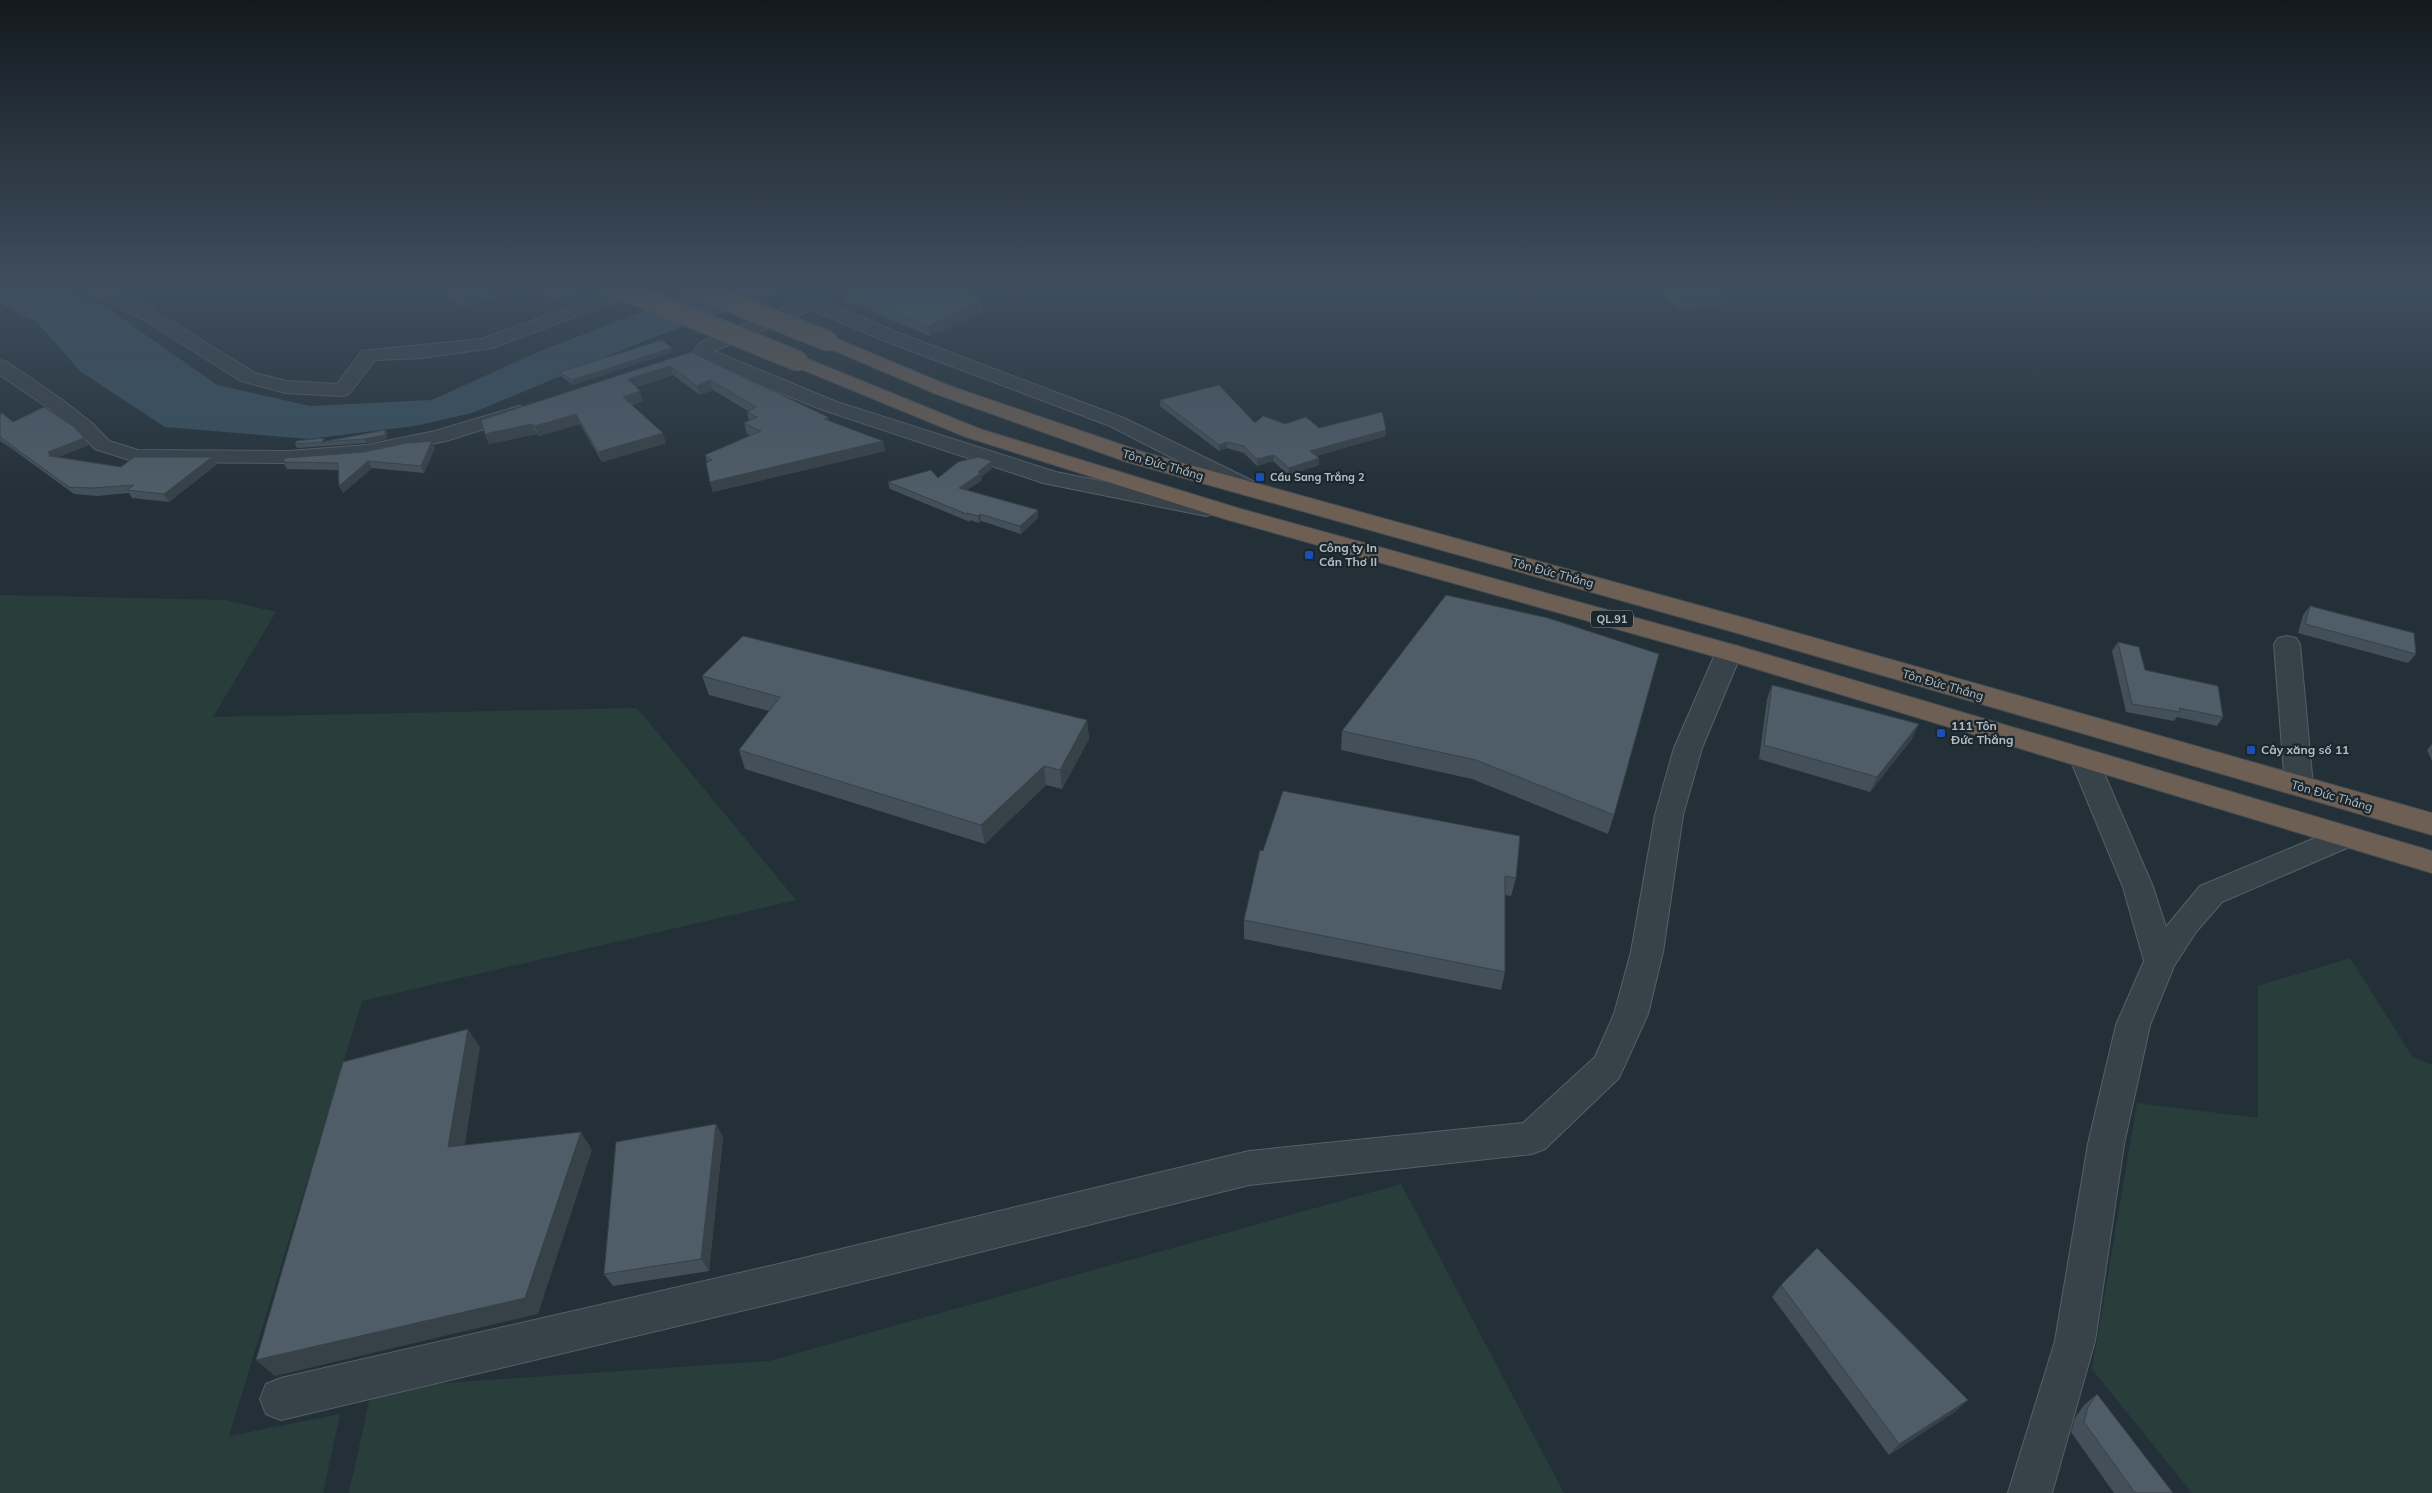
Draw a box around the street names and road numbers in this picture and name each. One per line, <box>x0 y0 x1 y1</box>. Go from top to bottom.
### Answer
street label: Tôn Đức Thắng <box>1121 446 1206 483</box>
street label: Tôn Đức Thắng <box>1511 554 1596 591</box>
road number: QL.91 <box>1591 610 1633 628</box>
street label: Tôn Đức Thắng <box>1901 666 1986 703</box>
street label: Tôn Đức Thắng <box>2290 777 2375 814</box>

